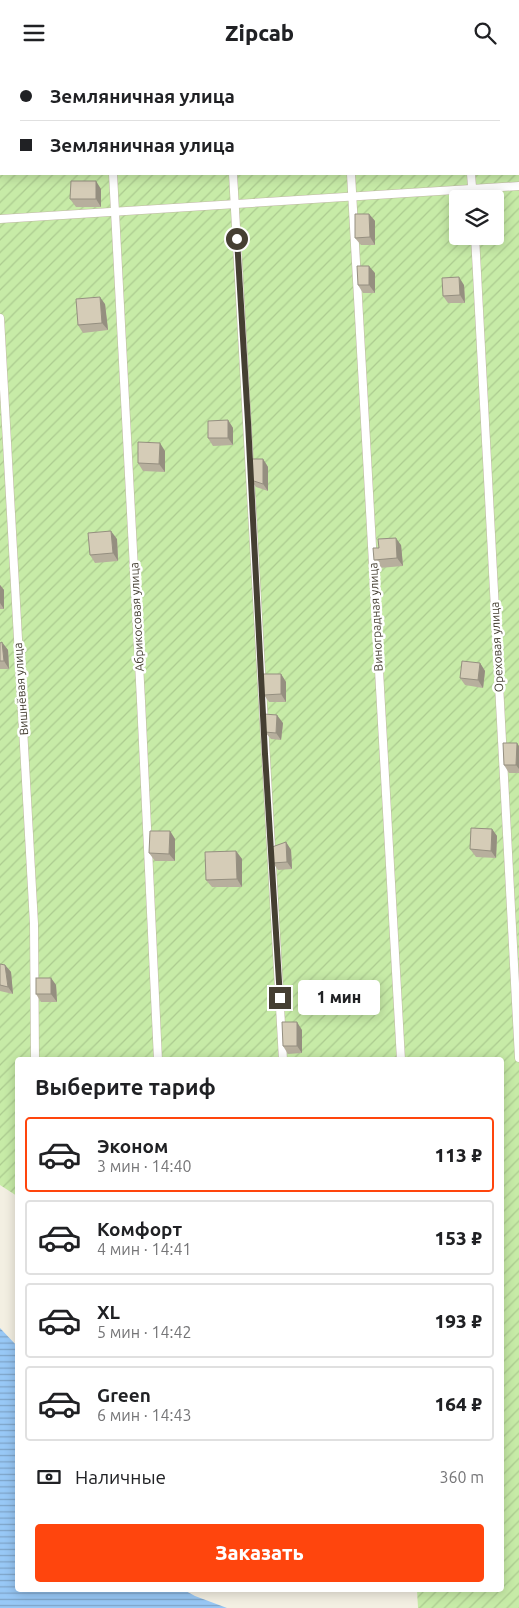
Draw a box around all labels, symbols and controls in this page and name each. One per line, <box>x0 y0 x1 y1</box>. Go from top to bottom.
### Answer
icon: menu <box>20 19 48 47</box>
icon: search <box>471 19 499 47</box>
text: Zipcab <box>225 20 294 45</box>
text: Земляничная улица <box>50 85 235 107</box>
text: Земляничная улица <box>50 134 235 156</box>
map controls <box>449 190 504 245</box>
button: layers <box>449 190 504 245</box>
route start <box>226 228 248 250</box>
street label: Абрикосовая улица <box>127 562 146 672</box>
street label: Виноградная улица <box>366 562 385 672</box>
street label: Ореховая улица <box>488 601 505 693</box>
street label: Вишнёвая улица <box>11 642 30 736</box>
callout: 1 мин <box>298 981 380 1015</box>
route end <box>269 987 291 1009</box>
text: 1 мин <box>317 988 361 1006</box>
text: Выберите тариф <box>35 1074 216 1099</box>
icon: car <box>37 1132 82 1177</box>
text: Эконом <box>97 1135 168 1157</box>
text: 113 ₽ <box>435 1144 482 1166</box>
text: 3 мин · 14:40 <box>97 1157 191 1175</box>
icon: car <box>37 1215 82 1260</box>
text: Комфорт <box>97 1218 182 1240</box>
text: 153 ₽ <box>435 1227 482 1249</box>
text: 4 мин · 14:41 <box>97 1240 191 1258</box>
icon: car <box>37 1298 82 1343</box>
text: XL <box>97 1301 120 1323</box>
text: 193 ₽ <box>435 1310 482 1332</box>
text: 5 мин · 14:42 <box>97 1323 191 1341</box>
icon: car <box>37 1381 82 1426</box>
text: Green <box>97 1384 151 1406</box>
text: 164 ₽ <box>435 1393 482 1415</box>
text: 6 мин · 14:43 <box>97 1406 191 1424</box>
icon: cash <box>35 1463 63 1491</box>
text: Наличные <box>75 1466 166 1488</box>
text: 360 m <box>439 1468 484 1486</box>
button: Заказать <box>35 1524 484 1582</box>

